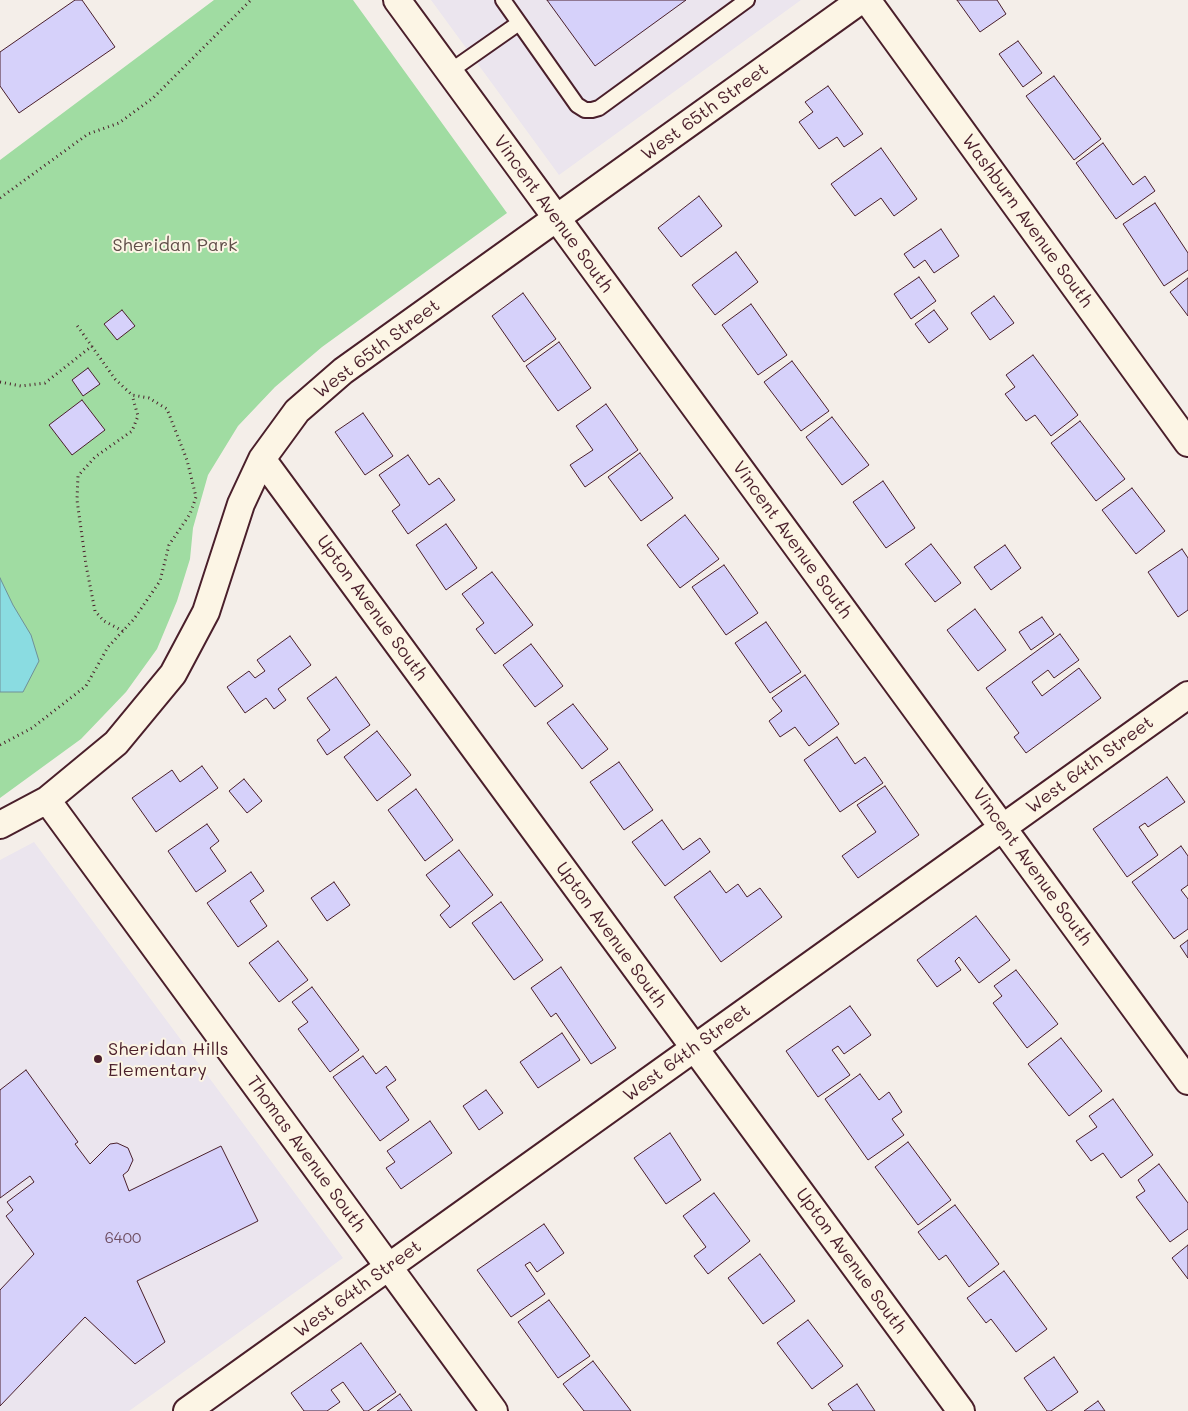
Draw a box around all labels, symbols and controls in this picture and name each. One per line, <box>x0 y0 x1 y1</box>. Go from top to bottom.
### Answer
street label: West 65th Street <box>637 59 773 165</box>
street label: Washburn Avenue South <box>957 130 1097 312</box>
street label: Vincent Avenue South <box>489 131 617 297</box>
park label: Sheridan Park <box>112 234 238 256</box>
street label: West 65th Street <box>310 295 444 403</box>
street label: Vincent Avenue South <box>728 457 856 623</box>
street label: Upton Avenue South <box>312 531 432 685</box>
street label: West 64th Street <box>1022 712 1158 818</box>
street label: Vincent Avenue South <box>968 784 1096 950</box>
street label: Upton Avenue South <box>551 858 671 1012</box>
street label: West 64th Street <box>619 1000 755 1106</box>
place label: Sheridan Hills Elementary <box>108 1038 228 1080</box>
marker: Sheridan Hills Elementary <box>92 1053 104 1065</box>
street label: Thomas Avenue South <box>242 1072 370 1236</box>
street label: Upton Avenue South <box>791 1184 911 1338</box>
house number: 6400 <box>105 1229 141 1247</box>
street label: West 64th Street <box>290 1236 426 1342</box>

